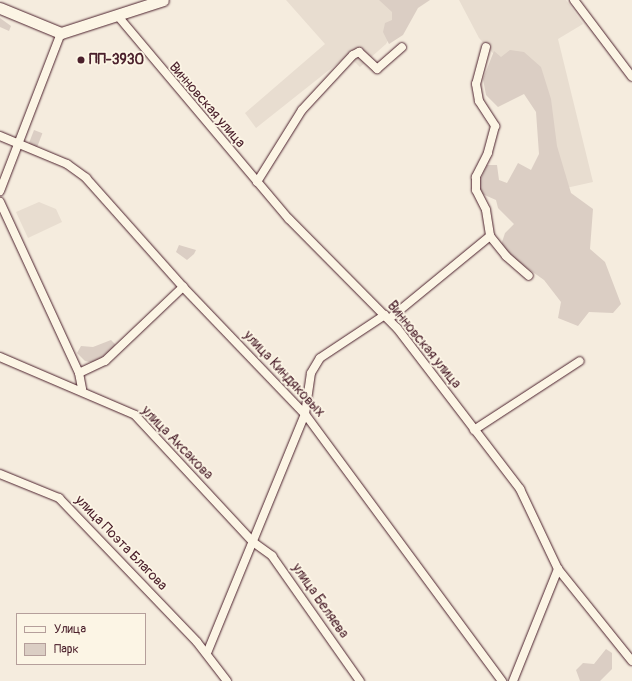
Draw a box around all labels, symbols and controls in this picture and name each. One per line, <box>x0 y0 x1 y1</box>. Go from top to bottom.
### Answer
place label: ПП-3930 <box>89 52 144 68</box>
marker: ПП-3930 <box>76 55 86 65</box>
street label: Винновская улица <box>165 59 249 151</box>
street label: Винновская улица <box>384 298 464 392</box>
street label: улица Киндяковых <box>240 327 328 421</box>
street label: улица Аксакова <box>138 403 216 483</box>
street label: улица Поэта Благова <box>71 492 171 594</box>
street label: улица Беляева <box>288 560 352 642</box>
legend <box>16 613 146 665</box>
text: Улица <box>54 622 86 637</box>
text: Парк <box>54 642 79 657</box>

